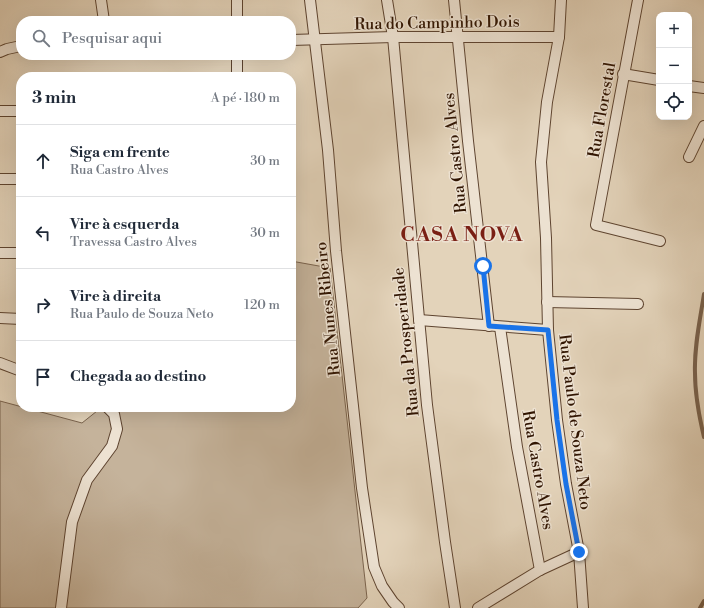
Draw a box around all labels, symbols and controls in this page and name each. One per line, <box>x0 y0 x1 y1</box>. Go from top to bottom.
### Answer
street label: Rua do Campinho Dois <box>354 12 520 34</box>
map controls <box>656 12 692 120</box>
button: + <box>656 12 692 48</box>
search box <box>16 16 296 60</box>
icon: search <box>30 27 52 49</box>
text: Pesquisar aqui <box>62 29 162 48</box>
button: − <box>656 48 692 84</box>
street label: Rua Florestal <box>584 60 620 159</box>
button: locate <box>656 84 692 120</box>
text: 3 min <box>32 87 76 109</box>
text: A pé · 180 m <box>211 90 280 106</box>
street label: Rua Castro Alves <box>439 92 471 214</box>
text: Siga em frente <box>70 143 170 162</box>
icon: ahead <box>32 150 54 172</box>
text: 30 m <box>250 153 280 169</box>
text: Rua Castro Alves <box>70 162 168 178</box>
text: Vire à esquerda <box>70 215 179 234</box>
icon: left <box>32 222 54 244</box>
district label: CASA NOVA <box>400 223 524 248</box>
text: 30 m <box>250 225 280 241</box>
text: Travessa Castro Alves <box>70 234 197 250</box>
street label: Rua Nunes Ribeiro <box>311 241 345 377</box>
route start <box>474 257 492 275</box>
street label: Rua da Prosperidade <box>388 266 424 418</box>
text: Vire à direita <box>70 287 161 306</box>
icon: right <box>32 294 54 316</box>
text: 120 m <box>244 297 280 313</box>
text: Rua Paulo de Souza Neto <box>70 306 214 322</box>
street label: Rua Paulo de Souza Neto <box>554 333 596 511</box>
icon: arrive <box>32 366 54 388</box>
text: Chegada ao destino <box>70 367 206 386</box>
street label: Rua Castro Alves <box>518 409 558 531</box>
route end <box>570 543 588 561</box>

